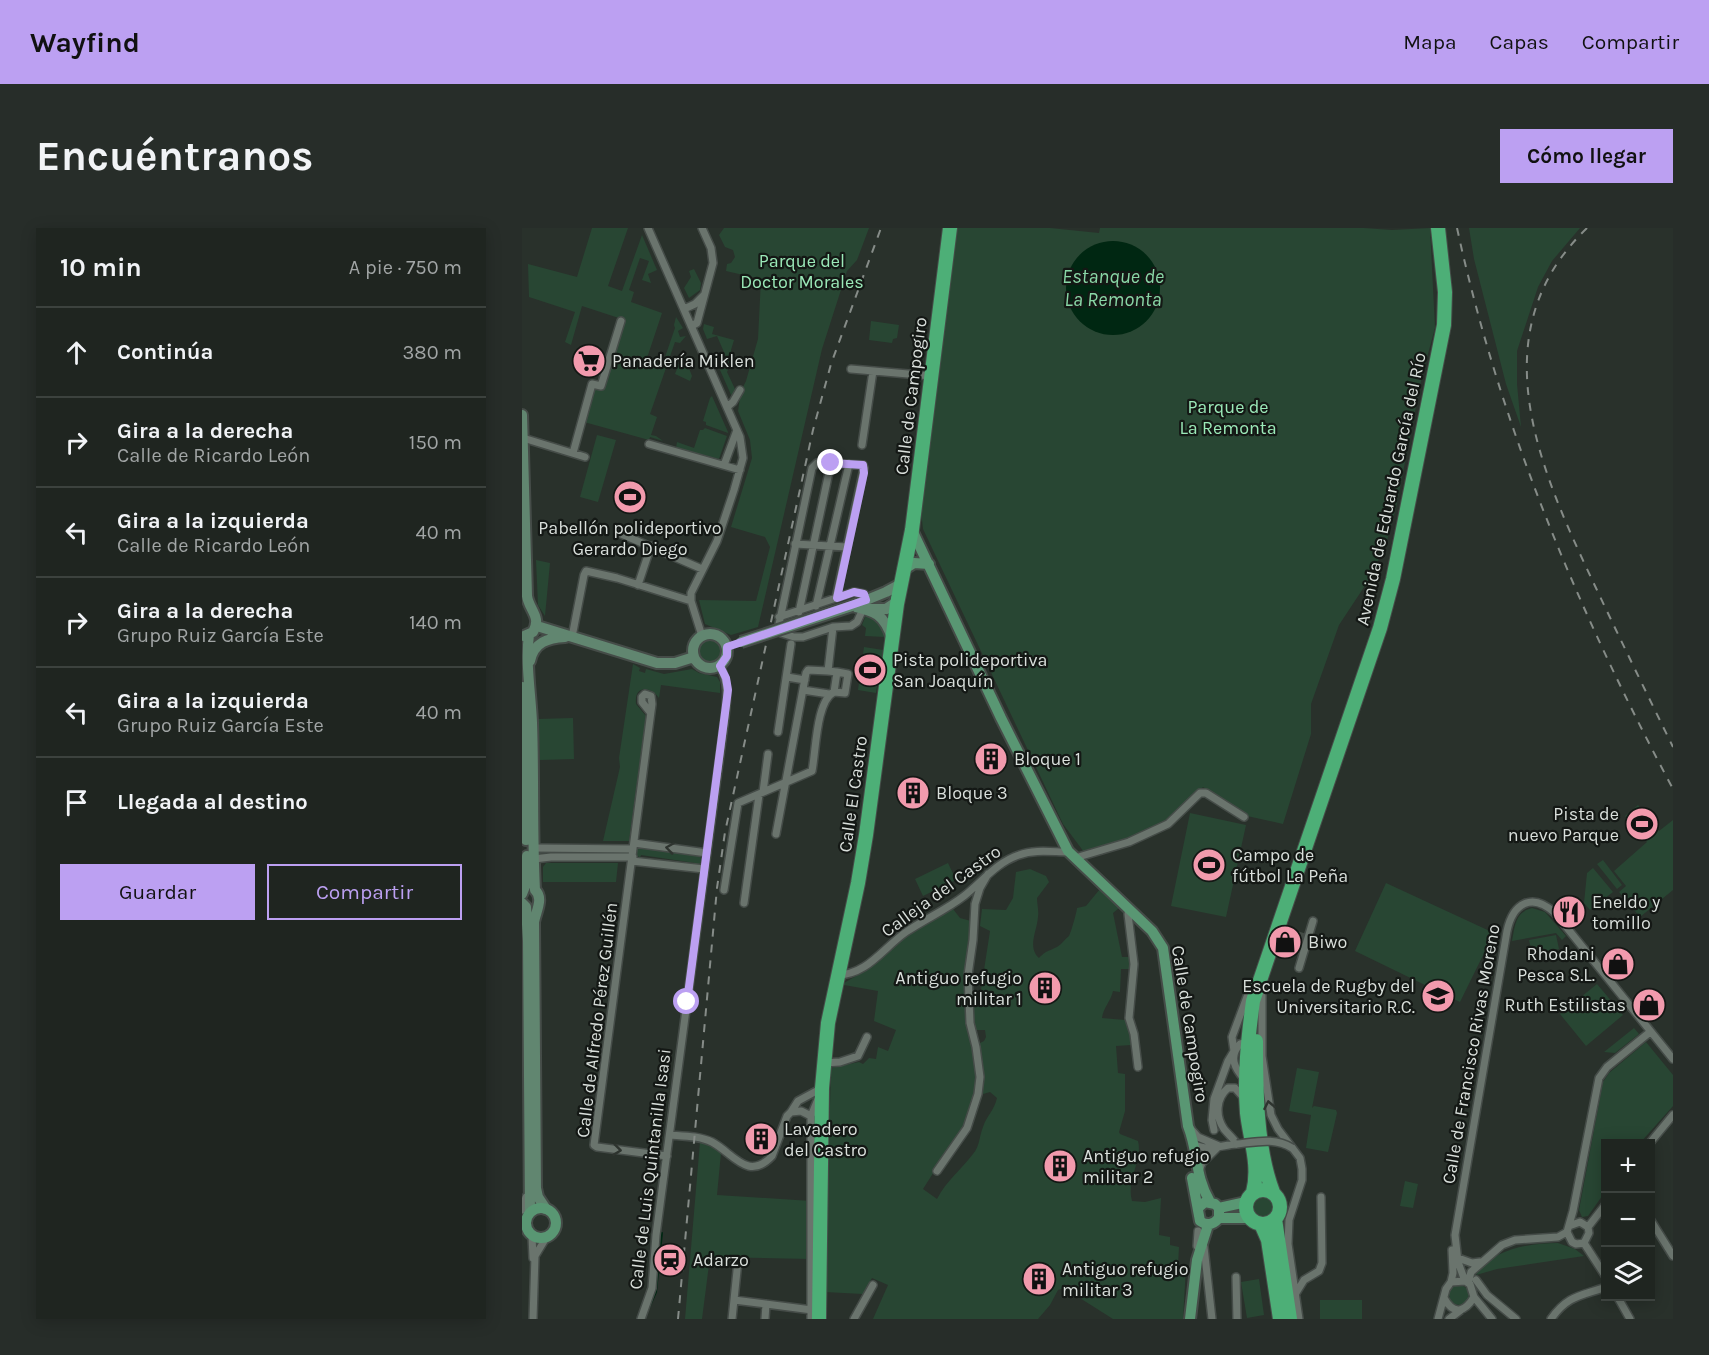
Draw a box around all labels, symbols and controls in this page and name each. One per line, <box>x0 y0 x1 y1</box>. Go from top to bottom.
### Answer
text: Wayfind <box>30 26 140 59</box>
text: Mapa <box>1403 30 1457 54</box>
text: Capas <box>1490 30 1549 54</box>
text: Compartir <box>1582 30 1679 54</box>
button: Cómo llegar <box>1500 129 1673 183</box>
text: Encuéntranos <box>36 131 314 181</box>
park label: Parque del Doctor Morales <box>740 250 864 293</box>
text: 10 min <box>60 252 142 283</box>
text: A pie · 750 m <box>349 256 462 279</box>
water label: Estanque de La Remonta <box>1062 265 1164 311</box>
street label: Calle de Campogiro <box>890 316 932 476</box>
icon: ahead <box>60 336 93 369</box>
text: Continúa <box>117 339 213 365</box>
text: 380 m <box>403 341 462 364</box>
supermarket icon: Panadería Miklen <box>571 343 607 379</box>
place label: Panadería Miklen <box>612 350 755 372</box>
street label: Avenida de Eduardo García del Río <box>1351 350 1431 628</box>
park label: Parque de La Remonta <box>1179 396 1277 439</box>
text: Gira a la derecha <box>117 418 293 444</box>
icon: right <box>60 426 93 459</box>
text: 150 m <box>409 431 462 454</box>
text: Calle de Ricardo León <box>117 444 310 467</box>
route end <box>817 449 843 475</box>
sports icon: Pabellón polideportivo Gerardo Diego <box>612 479 648 515</box>
text: Gira a la izquierda <box>117 508 309 534</box>
icon: left <box>60 516 93 549</box>
place label: Pabellón polideportivo Gerardo Diego <box>538 517 722 560</box>
text: 40 m <box>416 521 462 544</box>
text: Calle de Ricardo León <box>117 534 310 557</box>
text: Gira a la derecha <box>117 598 293 624</box>
icon: right <box>60 606 93 639</box>
text: 140 m <box>409 611 462 634</box>
text: Grupo Ruiz García Este <box>117 624 324 647</box>
place label: Pista polideportiva San Joaquín <box>893 649 1047 692</box>
sports icon: Pista polideportiva San Joaquín <box>852 652 888 688</box>
text: Gira a la izquierda <box>117 688 309 714</box>
icon: left <box>60 696 93 729</box>
text: 40 m <box>416 701 462 724</box>
text: Grupo Ruiz García Este <box>117 714 324 737</box>
street label: Calle El Castro <box>834 734 872 854</box>
building icon: Bloque 1 <box>973 741 1009 777</box>
place label: Bloque 1 <box>1014 748 1081 770</box>
building icon: Bloque 3 <box>895 775 931 811</box>
place label: Bloque 3 <box>936 782 1008 804</box>
icon: arrive <box>60 786 93 819</box>
text: Llegada al destino <box>117 789 308 815</box>
place label: Pista de nuevo Parque <box>1508 803 1619 846</box>
sports icon: Pista de nuevo Parque <box>1624 806 1660 842</box>
street label: Calleja del Castro <box>877 840 1005 942</box>
one-way arrow <box>666 842 675 854</box>
place label: Campo de fútbol La Peña <box>1232 844 1348 887</box>
sports icon: Campo de fútbol La Peña <box>1191 847 1227 883</box>
button: Guardar <box>60 864 255 920</box>
button: Compartir <box>267 864 462 920</box>
place label: Eneldo y tomillo <box>1592 891 1661 934</box>
restaurant icon: Eneldo y tomillo <box>1551 894 1587 930</box>
street label: Calle de Alfredo Pérez Guillén <box>572 901 622 1139</box>
street label: Calle de Francisco Rivas Moreno <box>1437 922 1505 1186</box>
shop icon: Biwo <box>1267 924 1303 960</box>
place label: Biwo <box>1308 931 1347 953</box>
place label: Rhodani Pesca S.L. <box>1517 943 1595 986</box>
street label: Calle de Campogiro <box>1167 944 1213 1104</box>
shop icon: Rhodani Pesca S.L. <box>1600 946 1636 982</box>
place label: Antiguo refugio militar 1 <box>895 967 1022 1010</box>
building icon: Antiguo refugio militar 1 <box>1027 970 1063 1006</box>
place label: Escuela de Rugby del Universitario R.C. <box>1242 975 1415 1018</box>
school or university icon: Escuela de Rugby del Universitario R.C. <box>1420 978 1456 1014</box>
shop icon: Ruth Estilistas <box>1631 987 1667 1023</box>
route start <box>673 988 699 1014</box>
place label: Ruth Estilistas <box>1504 994 1626 1016</box>
street label: Calle de Luis Quintanilla Isasi <box>624 1047 676 1291</box>
one-way arrow <box>1263 1100 1276 1110</box>
place label: Lavadero del Castro <box>784 1118 867 1161</box>
building icon: Lavadero del Castro <box>743 1121 779 1157</box>
map controls <box>1601 1139 1655 1301</box>
button: + <box>1601 1139 1655 1193</box>
one-way arrow <box>612 1143 622 1155</box>
place label: Antiguo refugio militar 2 <box>1083 1145 1210 1188</box>
building icon: Antiguo refugio militar 2 <box>1042 1148 1078 1184</box>
button: − <box>1601 1193 1655 1247</box>
station icon: Adarzo <box>652 1242 688 1278</box>
button: layers <box>1601 1247 1655 1301</box>
place label: Adarzo <box>693 1249 749 1271</box>
place label: Antiguo refugio militar 3 <box>1062 1258 1189 1301</box>
building icon: Antiguo refugio militar 3 <box>1021 1261 1057 1297</box>

